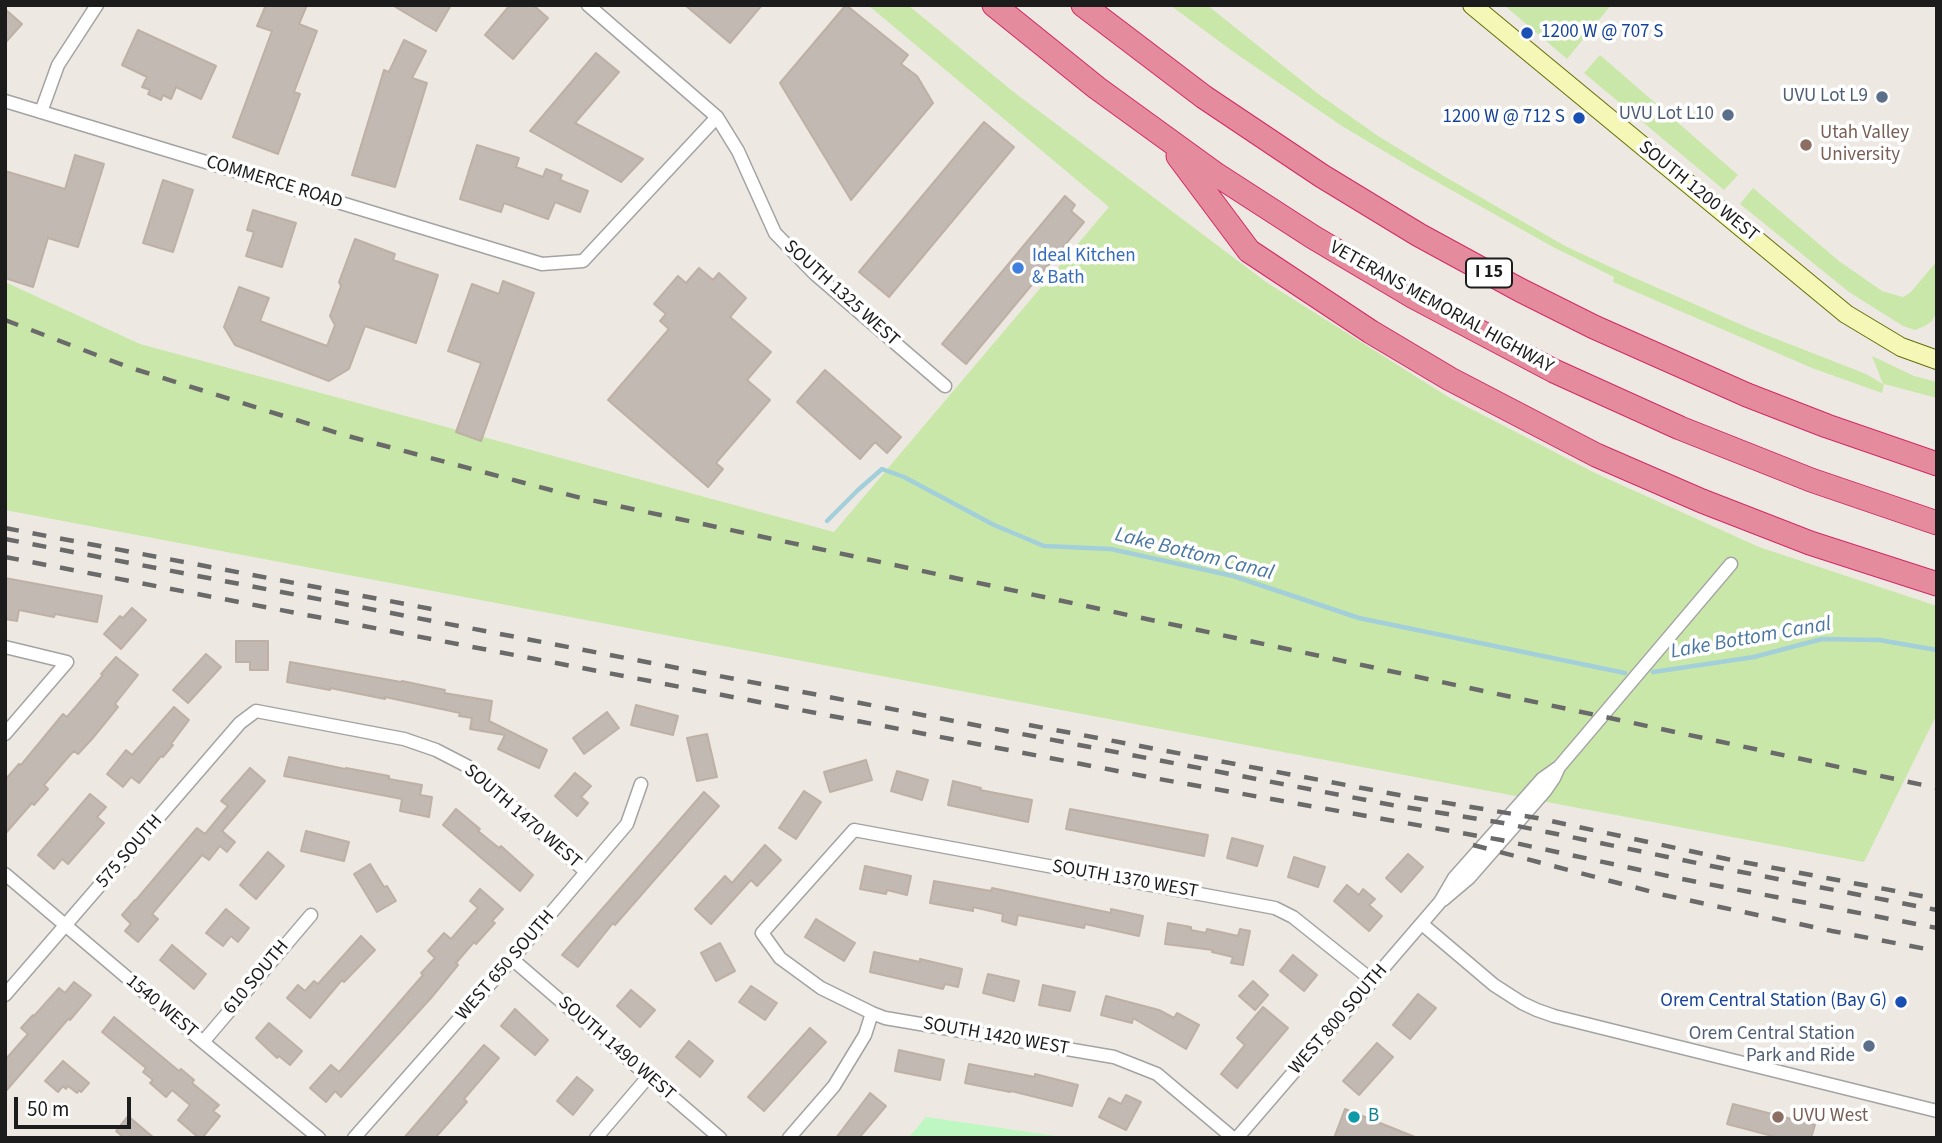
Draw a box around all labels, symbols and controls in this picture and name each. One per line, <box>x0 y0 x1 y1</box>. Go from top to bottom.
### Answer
place label: 1200 W @ 707 S <box>1541 22 1663 44</box>
marker: 1200 W @ 707 S <box>1519 25 1535 41</box>
place label: UVU Lot L9 <box>1782 86 1868 108</box>
marker: UVU Lot L9 <box>1874 89 1890 105</box>
place label: UVU Lot L10 <box>1619 104 1714 126</box>
place label: 1200 W @ 712 S <box>1443 107 1565 129</box>
marker: UVU Lot L10 <box>1720 107 1736 123</box>
marker: 1200 W @ 712 S <box>1571 110 1587 126</box>
place label: Utah Valley University <box>1820 123 1909 167</box>
street label: SOUTH 1200 WEST <box>1633 137 1763 247</box>
marker: Utah Valley University <box>1798 137 1814 153</box>
street label: COMMERCE ROAD <box>203 151 345 215</box>
street label: SOUTH 1325 WEST <box>778 236 904 352</box>
street label: VETERANS MEMORIAL HIGHWAY <box>1325 237 1557 379</box>
place label: Ideal Kitchen & Bath <box>1032 246 1136 290</box>
road number: I 15 <box>1466 258 1512 288</box>
marker: Ideal Kitchen & Bath <box>1010 260 1026 276</box>
water label: Lake Bottom Canal <box>1112 523 1276 587</box>
water label: Lake Bottom Canal <box>1669 612 1833 666</box>
street label: SOUTH 1470 WEST <box>459 760 585 874</box>
street label: 575 SOUTH <box>92 811 168 893</box>
street label: SOUTH 1370 WEST <box>1050 856 1200 904</box>
street label: WEST 650 SOUTH <box>452 906 560 1026</box>
street label: 610 SOUTH <box>219 936 295 1020</box>
street label: WEST 800 SOUTH <box>1285 960 1393 1080</box>
street label: 1540 WEST <box>121 970 201 1044</box>
place label: Orem Central Station (Bay G) <box>1660 991 1887 1013</box>
street label: SOUTH 1490 WEST <box>553 992 679 1106</box>
marker: Orem Central Station (Bay G) <box>1893 994 1909 1010</box>
street label: SOUTH 1420 WEST <box>921 1013 1071 1061</box>
place label: Orem Central Station Park and Ride <box>1689 1024 1855 1068</box>
marker: Orem Central Station Park and Ride <box>1861 1038 1877 1054</box>
scale bar <box>18 1084 135 1128</box>
text: 50 m <box>27 1094 69 1124</box>
place label: B <box>1368 1106 1379 1128</box>
place label: UVU West <box>1792 1106 1868 1128</box>
marker: B <box>1346 1109 1362 1125</box>
marker: UVU West <box>1770 1109 1786 1125</box>

